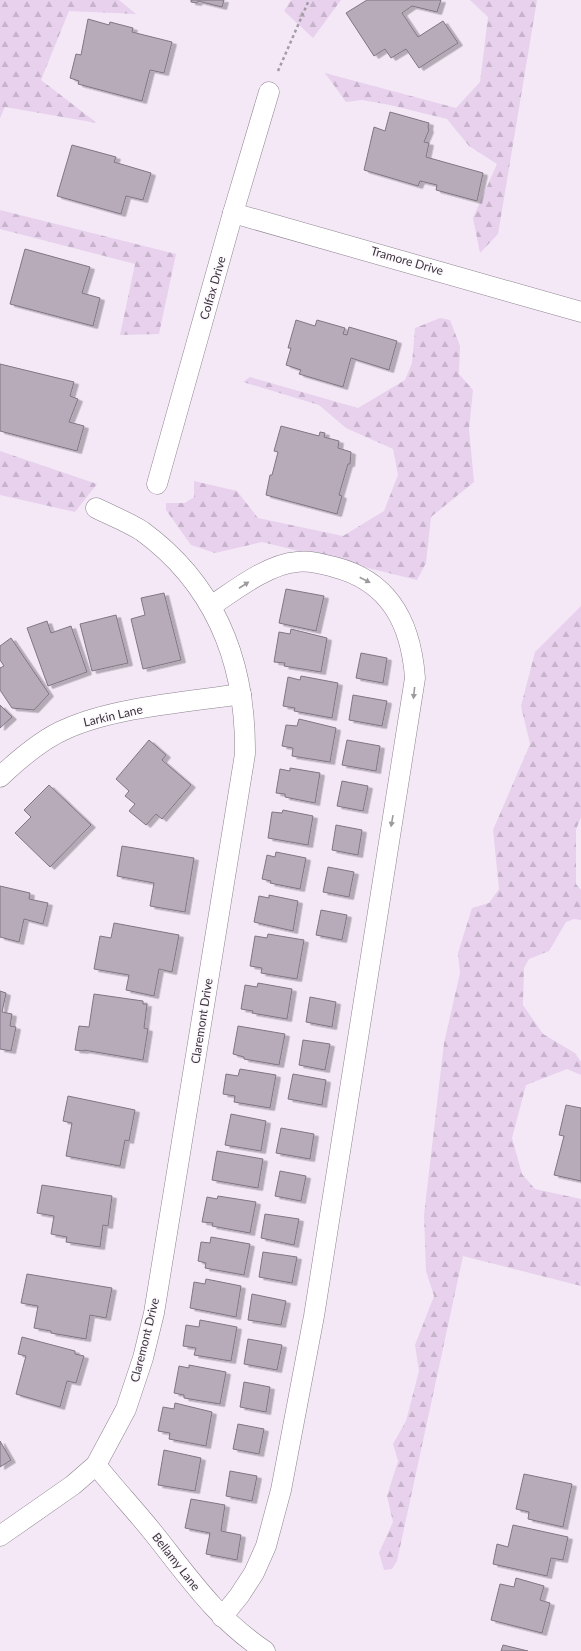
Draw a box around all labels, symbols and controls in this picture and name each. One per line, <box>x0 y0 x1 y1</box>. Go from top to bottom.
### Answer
street label: Tramore Drive <box>369 243 445 278</box>
street label: Colfax Drive <box>196 254 229 321</box>
one-way arrow <box>360 577 371 583</box>
one-way arrow <box>239 581 249 589</box>
one-way arrow <box>410 687 417 699</box>
street label: Larkin Lane <box>82 701 144 730</box>
one-way arrow <box>389 815 395 827</box>
street label: Claremont Drive <box>187 977 216 1065</box>
street label: Claremont Drive <box>127 1296 162 1384</box>
street label: Bellamy Lane <box>149 1530 204 1594</box>

